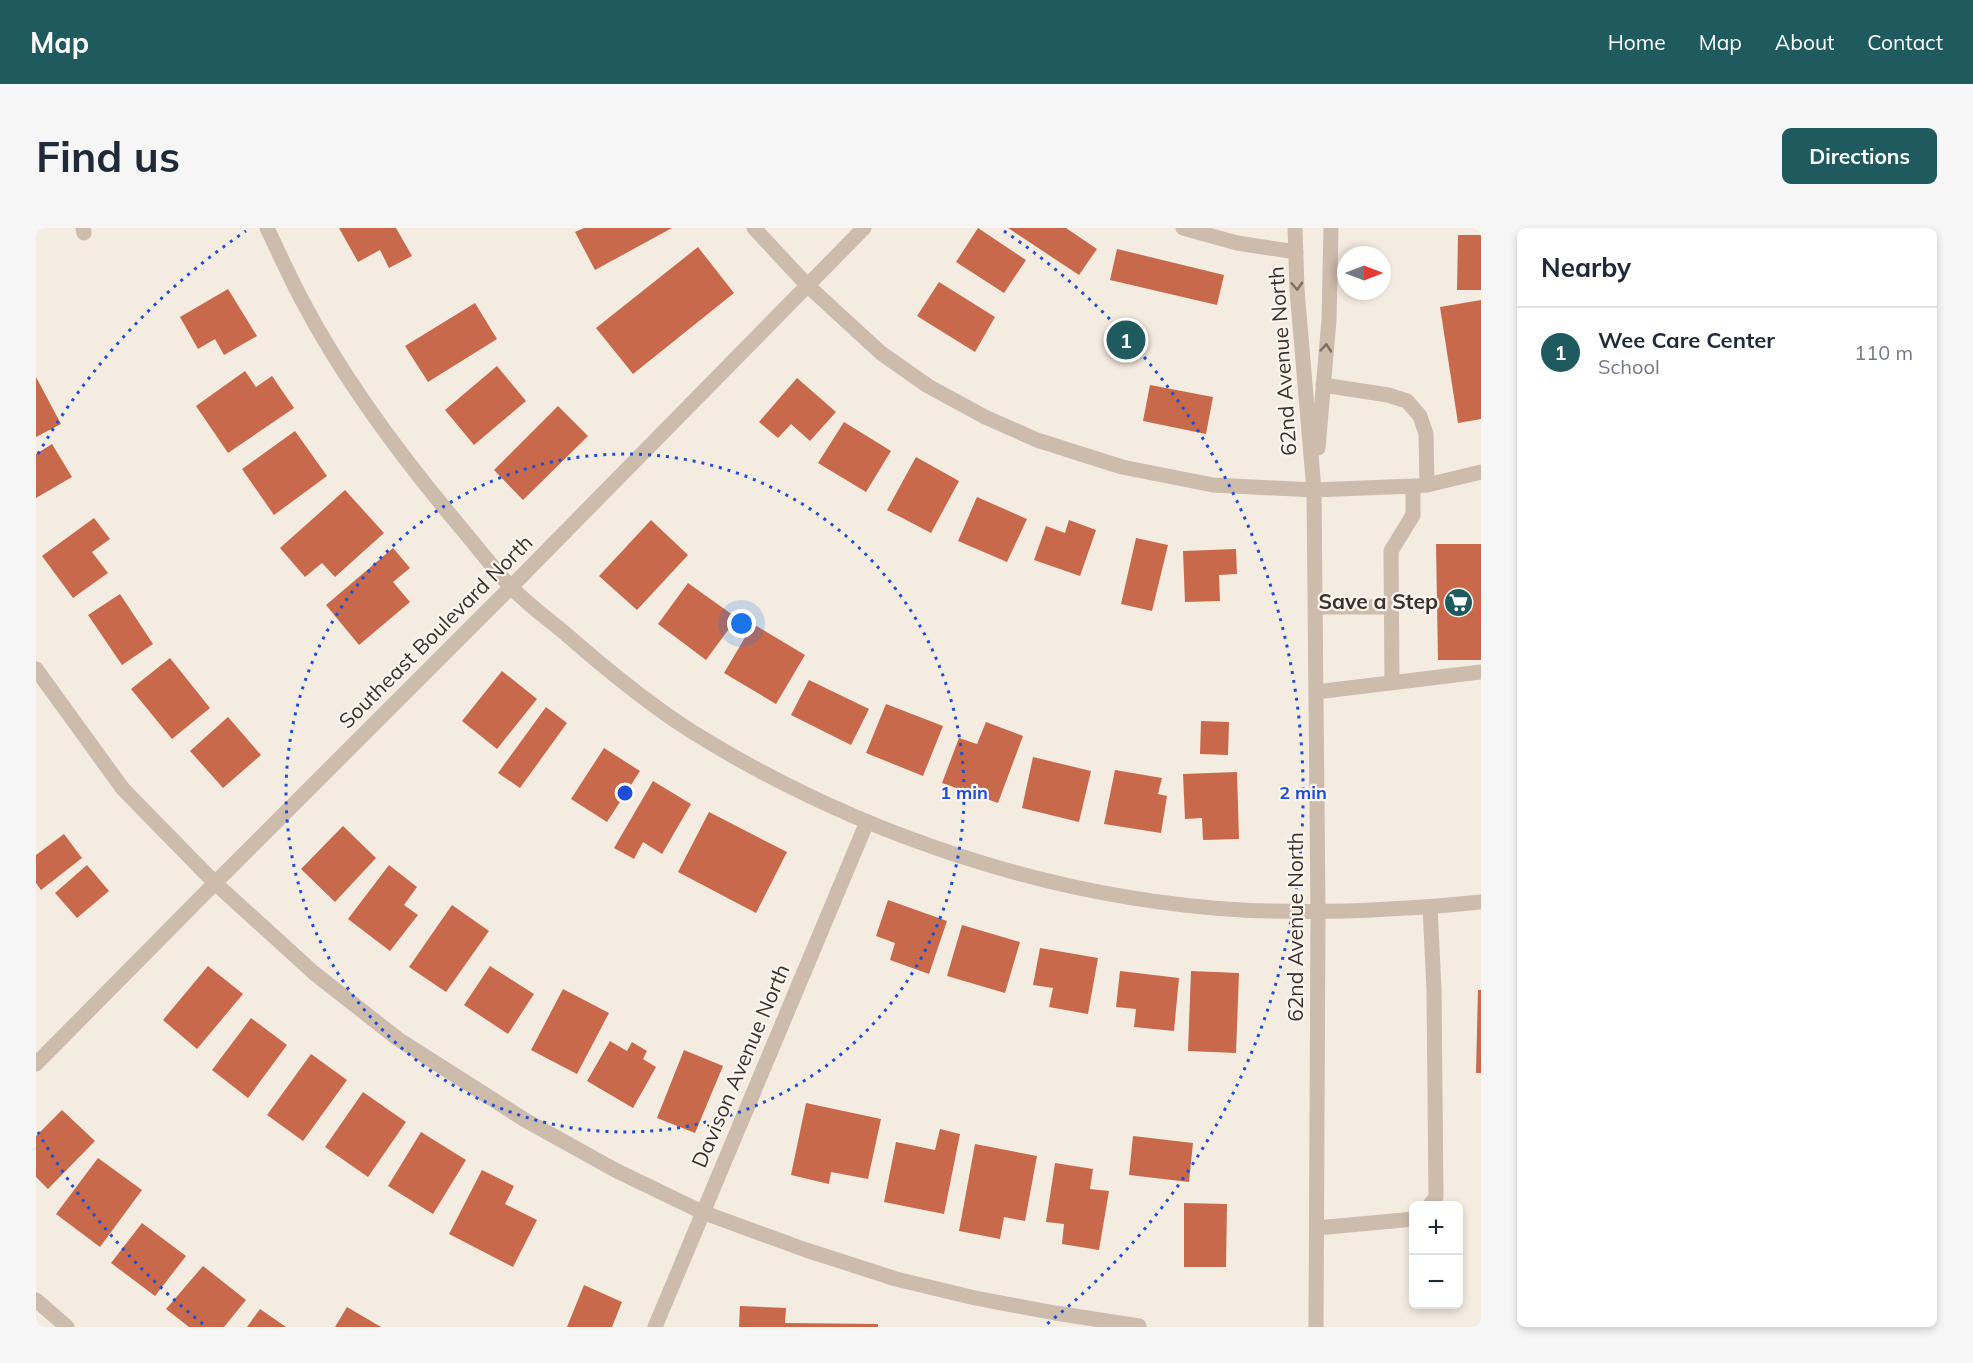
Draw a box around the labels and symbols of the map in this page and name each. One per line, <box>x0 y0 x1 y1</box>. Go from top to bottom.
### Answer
north arrow <box>1337 246 1391 300</box>
street label: 62nd Avenue North <box>1262 266 1302 457</box>
one-way arrow <box>1291 282 1303 291</box>
pin: 1 <box>1106 318 1146 362</box>
one-way arrow <box>1319 343 1332 353</box>
street label: Southeast Boulevard North <box>333 529 538 734</box>
supermarket icon: Save a Step <box>1443 586 1475 618</box>
place label: Save a Step <box>1318 588 1438 614</box>
your location <box>727 609 756 638</box>
text: 1 min <box>940 781 988 804</box>
text: 2 min <box>1279 781 1327 804</box>
centre of rings <box>615 783 635 803</box>
street label: 62nd Avenue North <box>1282 832 1308 1022</box>
street label: Davison Avenue North <box>685 960 795 1171</box>

